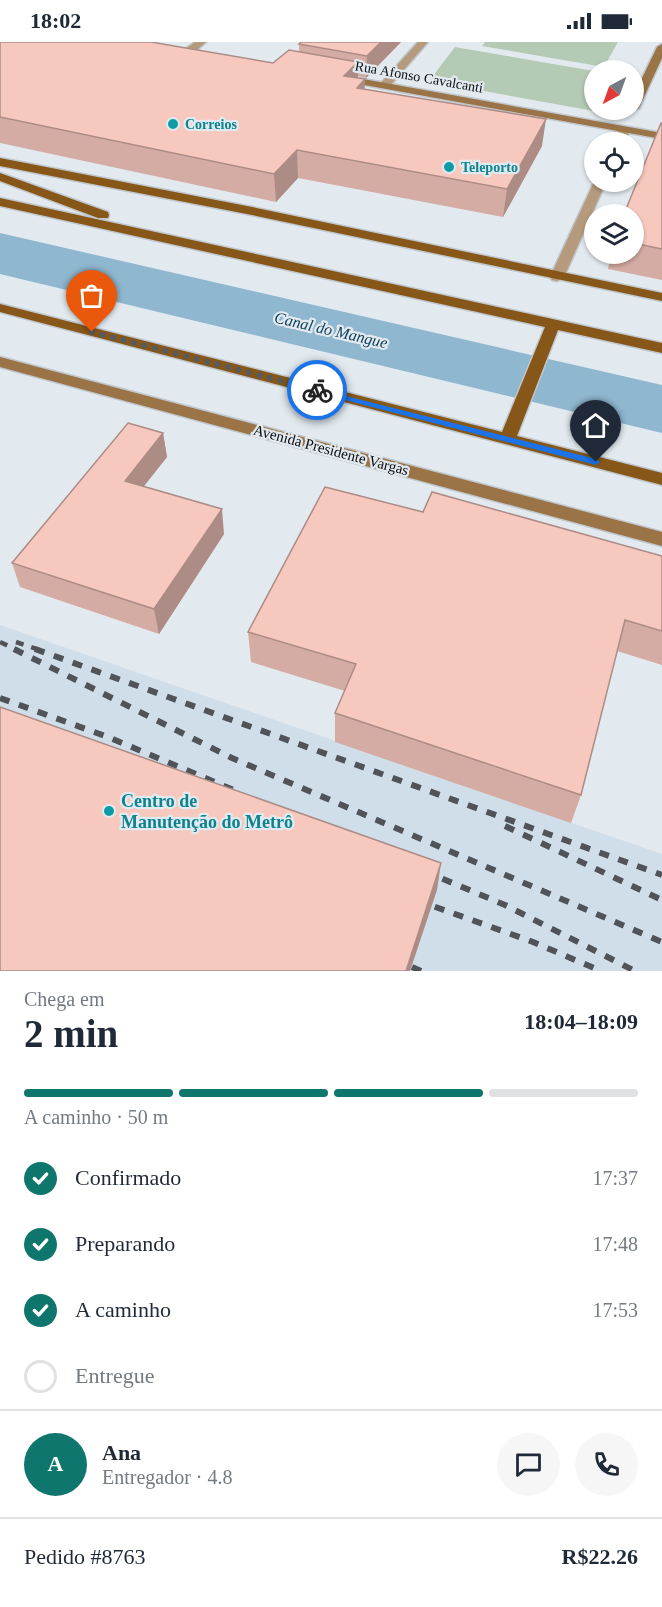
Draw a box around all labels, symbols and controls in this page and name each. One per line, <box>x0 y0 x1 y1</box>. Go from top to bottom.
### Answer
text: 18:02 <box>30 8 81 33</box>
street label: Rua Afonso Cavalcanti <box>354 58 484 96</box>
north arrow <box>584 60 644 120</box>
map controls <box>584 60 644 264</box>
marker: Correios <box>166 117 180 131</box>
place label: Correios <box>185 117 237 132</box>
button: locate <box>584 132 644 192</box>
marker: Teleporto <box>442 160 456 174</box>
place label: Teleporto <box>461 160 518 175</box>
button: layers <box>584 204 644 264</box>
pin <box>66 270 117 332</box>
icon: bag <box>75 279 108 312</box>
water label: Canal do Mangue <box>273 309 389 352</box>
courier <box>287 360 347 420</box>
icon: bike <box>301 374 334 407</box>
pin <box>570 400 621 462</box>
icon: home <box>579 409 612 442</box>
street label: Avenida Presidente Vargas <box>252 422 410 478</box>
place label: Centro de Manutenção do Metrô <box>121 791 293 832</box>
marker: Centro de Manutenção do Metrô <box>102 804 116 818</box>
text: Chega em <box>24 988 105 1010</box>
text: 18:04–18:09 <box>524 1009 638 1034</box>
text: 2 min <box>24 1012 118 1055</box>
text: A caminho · 50 m <box>24 1106 168 1128</box>
icon: check <box>24 1162 57 1195</box>
text: Confirmado <box>75 1165 181 1190</box>
text: 17:37 <box>592 1167 638 1189</box>
icon: check <box>24 1228 57 1261</box>
text: Preparando <box>75 1231 175 1256</box>
text: 17:48 <box>592 1233 638 1255</box>
icon: check <box>24 1294 57 1327</box>
text: A caminho <box>75 1297 171 1322</box>
text: 17:53 <box>592 1299 638 1321</box>
text: Entregue <box>75 1363 154 1388</box>
button: chat <box>497 1433 560 1496</box>
button: phone <box>575 1433 638 1496</box>
text: Ana <box>102 1440 141 1465</box>
text: A <box>48 1451 63 1476</box>
text: Entregador · 4.8 <box>102 1466 233 1488</box>
text: Pedido #8763 <box>24 1544 146 1569</box>
text: R$22.26 <box>562 1544 638 1569</box>

